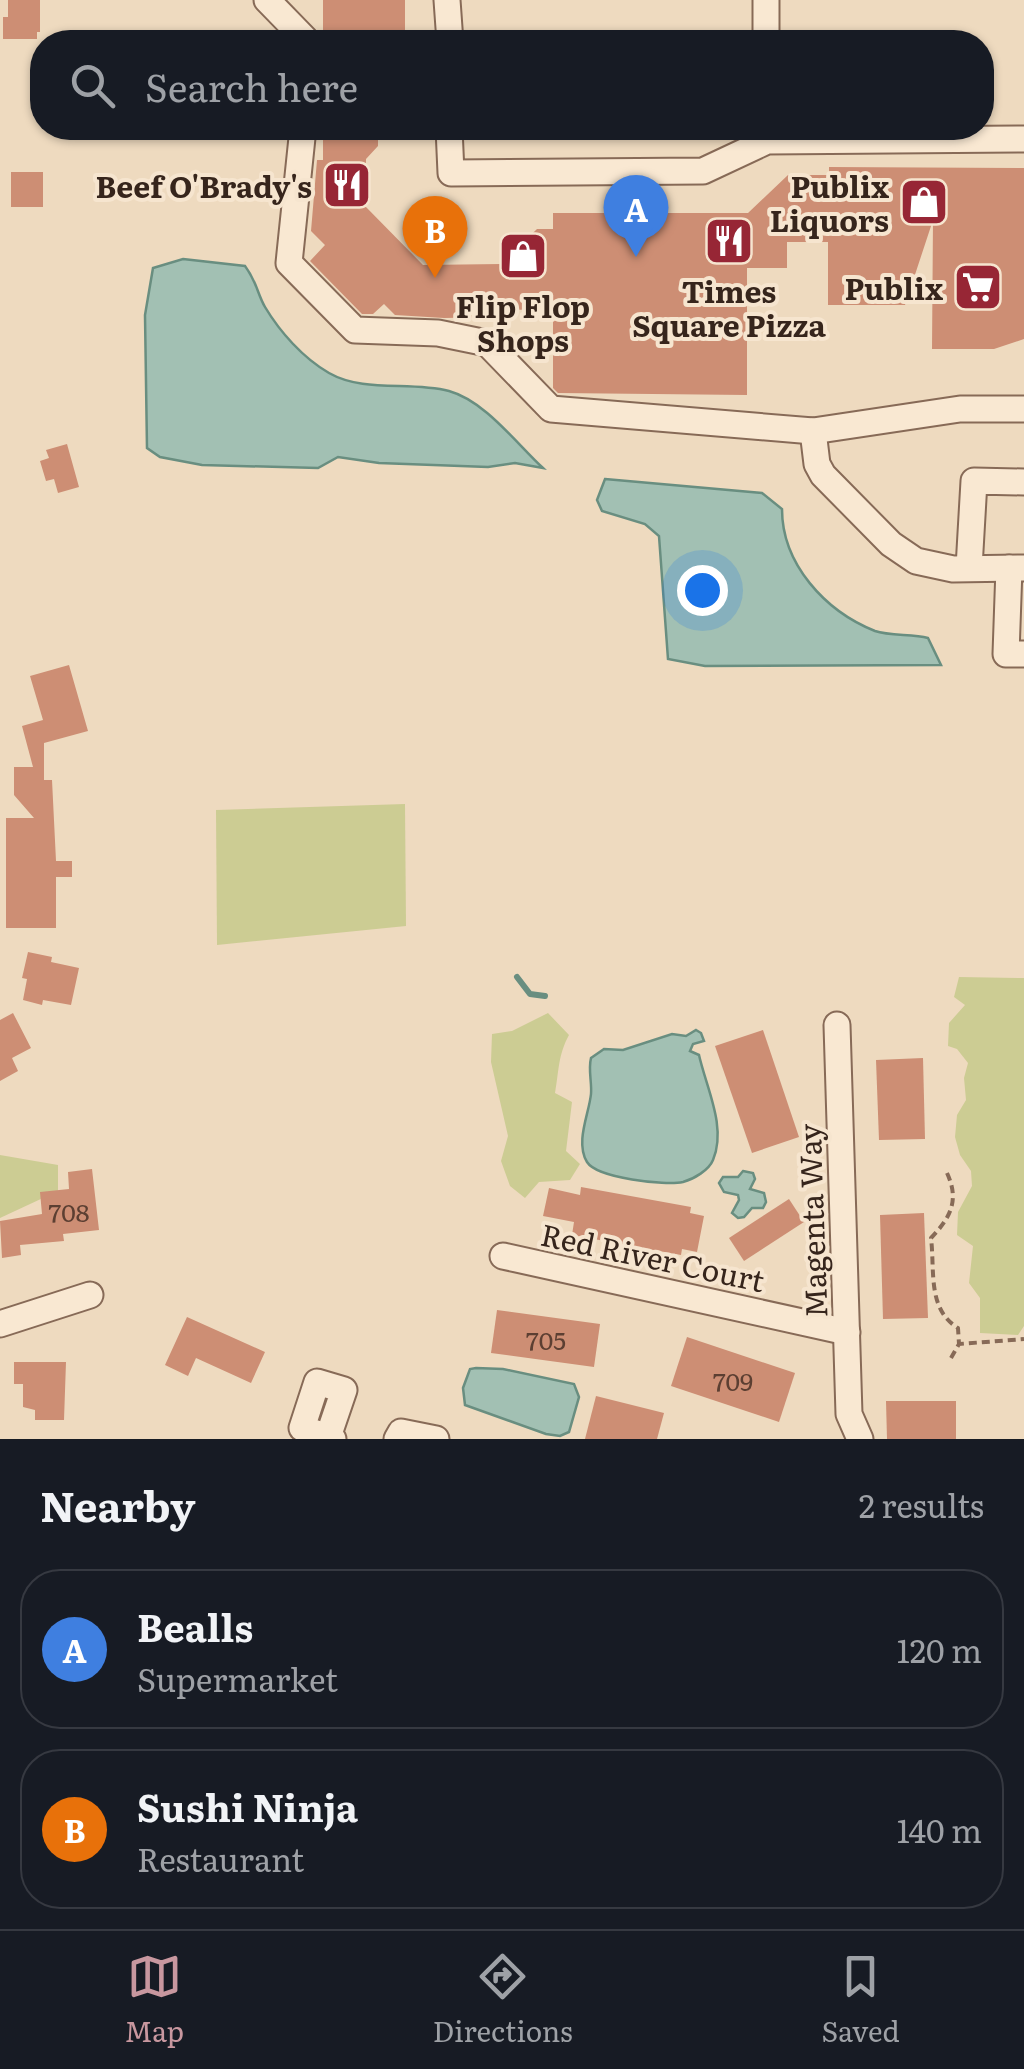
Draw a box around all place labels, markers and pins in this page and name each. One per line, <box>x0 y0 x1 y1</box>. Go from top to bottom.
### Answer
restaurant icon: Beef O'Brady's <box>321 159 373 211</box>
place label: Beef O'Brady's <box>96 163 312 207</box>
place label: Publix Liquors <box>770 163 889 241</box>
pin: A <box>604 174 668 257</box>
shop icon: Publix Liquors <box>898 176 950 228</box>
pin: B <box>402 196 468 278</box>
restaurant icon: Times Square Pizza <box>703 215 755 267</box>
shop icon: Flip Flop Shops <box>497 230 549 282</box>
supermarket icon: Publix <box>952 261 1004 313</box>
place label: Publix <box>844 265 943 309</box>
place label: Times Square Pizza <box>632 268 826 346</box>
place label: Flip Flop Shops <box>456 283 590 361</box>

